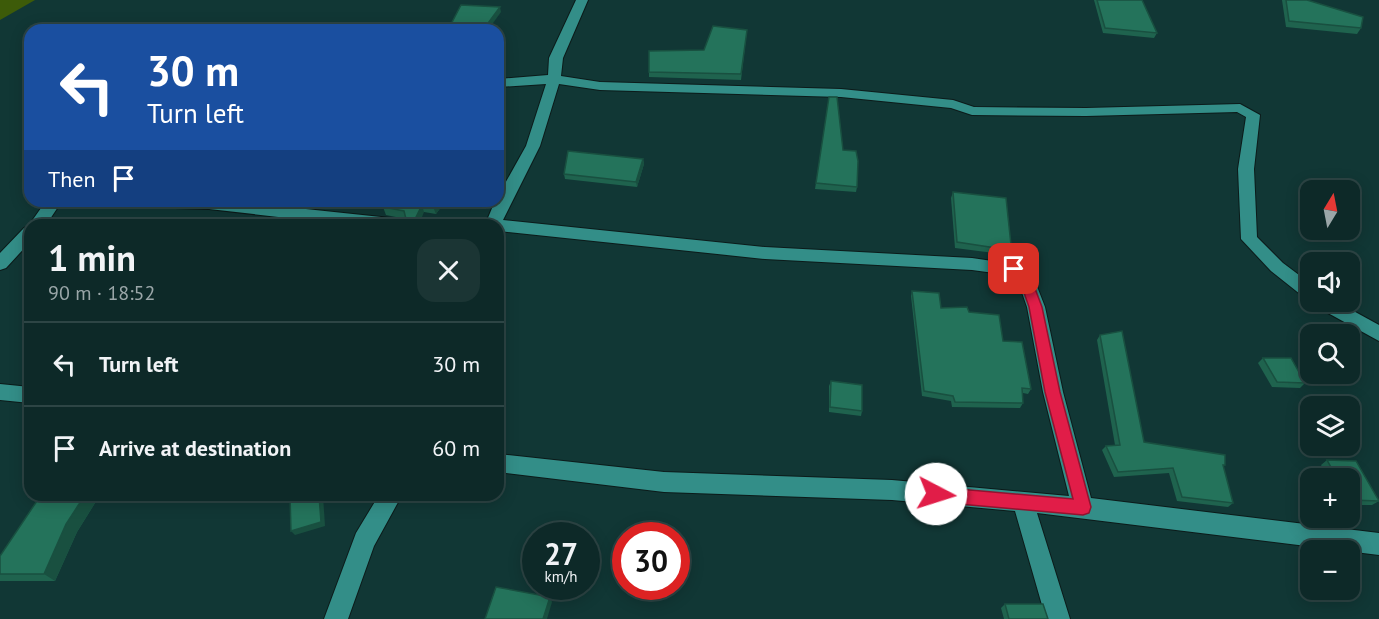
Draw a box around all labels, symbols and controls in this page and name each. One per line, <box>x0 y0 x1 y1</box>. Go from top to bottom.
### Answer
text: 30 m <box>147 43 239 98</box>
icon: left <box>48 48 126 126</box>
text: Turn left <box>147 96 244 130</box>
icon: arrive <box>107 162 140 195</box>
text: Then <box>48 165 95 193</box>
north arrow <box>1300 180 1360 240</box>
map controls <box>1300 180 1360 600</box>
text: 1 min <box>48 234 136 281</box>
button: close <box>417 239 480 302</box>
pin <box>988 243 1039 294</box>
icon: arrive <box>997 252 1030 285</box>
button: sound <box>1300 252 1360 312</box>
text: 90 m · 18:52 <box>48 280 155 306</box>
button: search <box>1300 324 1360 384</box>
icon: left <box>48 348 81 381</box>
text: Turn left <box>99 350 179 378</box>
text: 30 m <box>432 350 480 378</box>
button: layers <box>1300 396 1360 456</box>
icon: arrive <box>48 432 81 465</box>
text: Arrive at destination <box>99 434 291 462</box>
text: 60 m <box>432 434 480 462</box>
position arrow <box>904 462 968 526</box>
button: + <box>1300 468 1360 528</box>
speed limit sign: 30 <box>612 522 690 600</box>
text: 27 <box>544 534 578 573</box>
button: − <box>1300 540 1360 600</box>
text: km/h <box>545 567 577 586</box>

